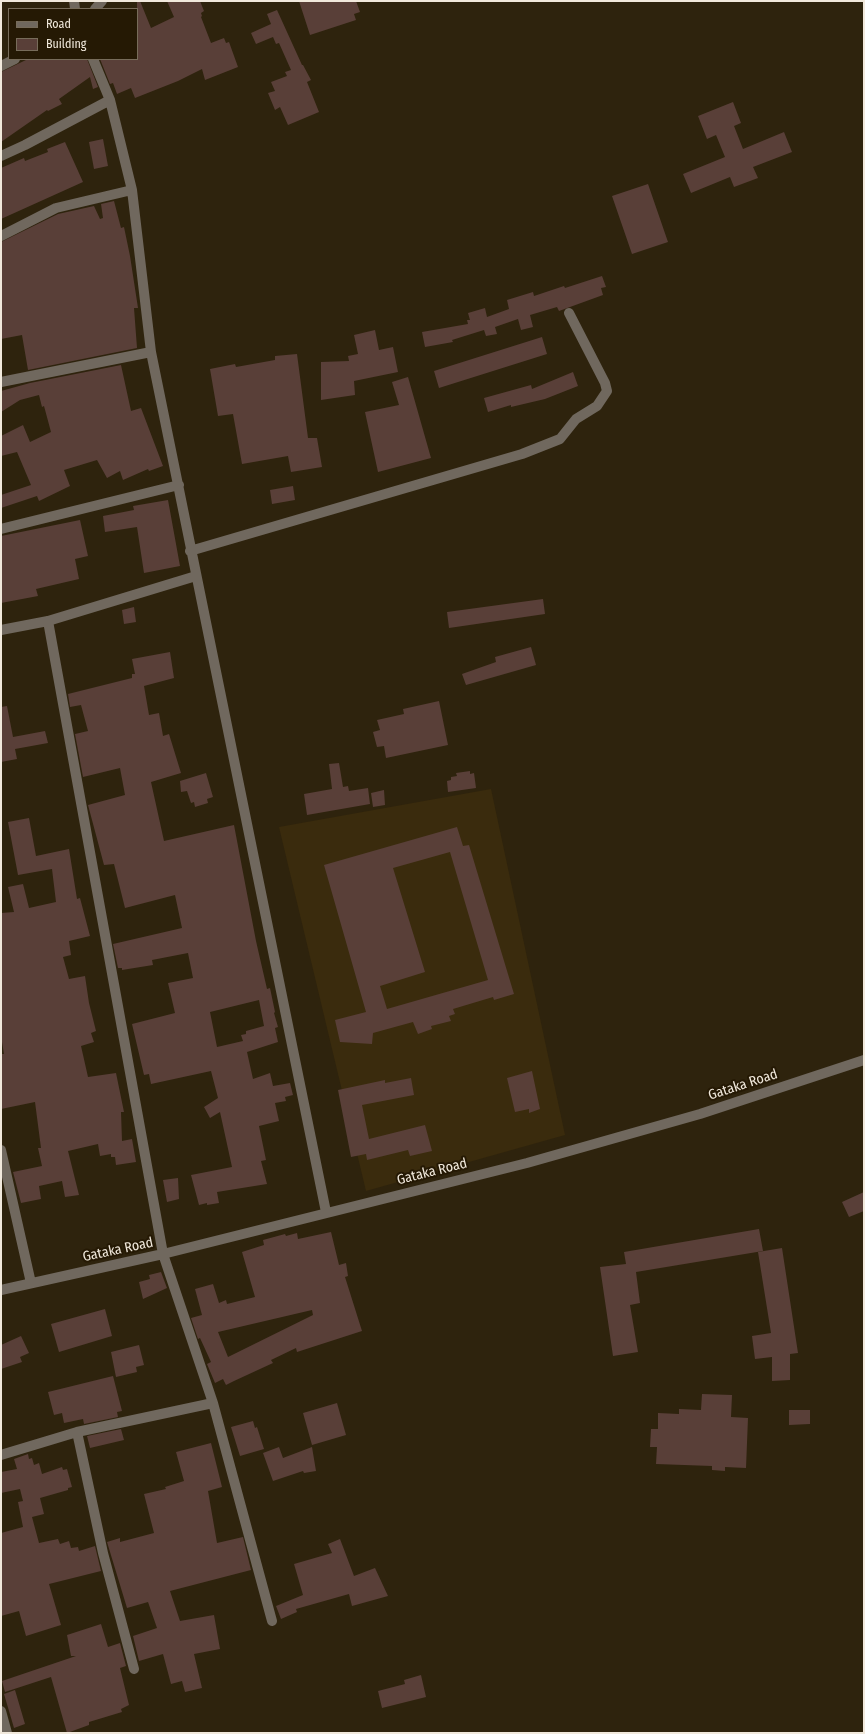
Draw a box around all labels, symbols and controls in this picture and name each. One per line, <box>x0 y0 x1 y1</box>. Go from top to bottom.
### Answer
legend <box>8 8 138 60</box>
text: Road <box>46 17 71 31</box>
text: Building <box>46 37 86 51</box>
street label: Gataka Road <box>706 1066 780 1104</box>
street label: Gataka Road <box>395 1155 469 1189</box>
street label: Gataka Road <box>81 1234 155 1266</box>

